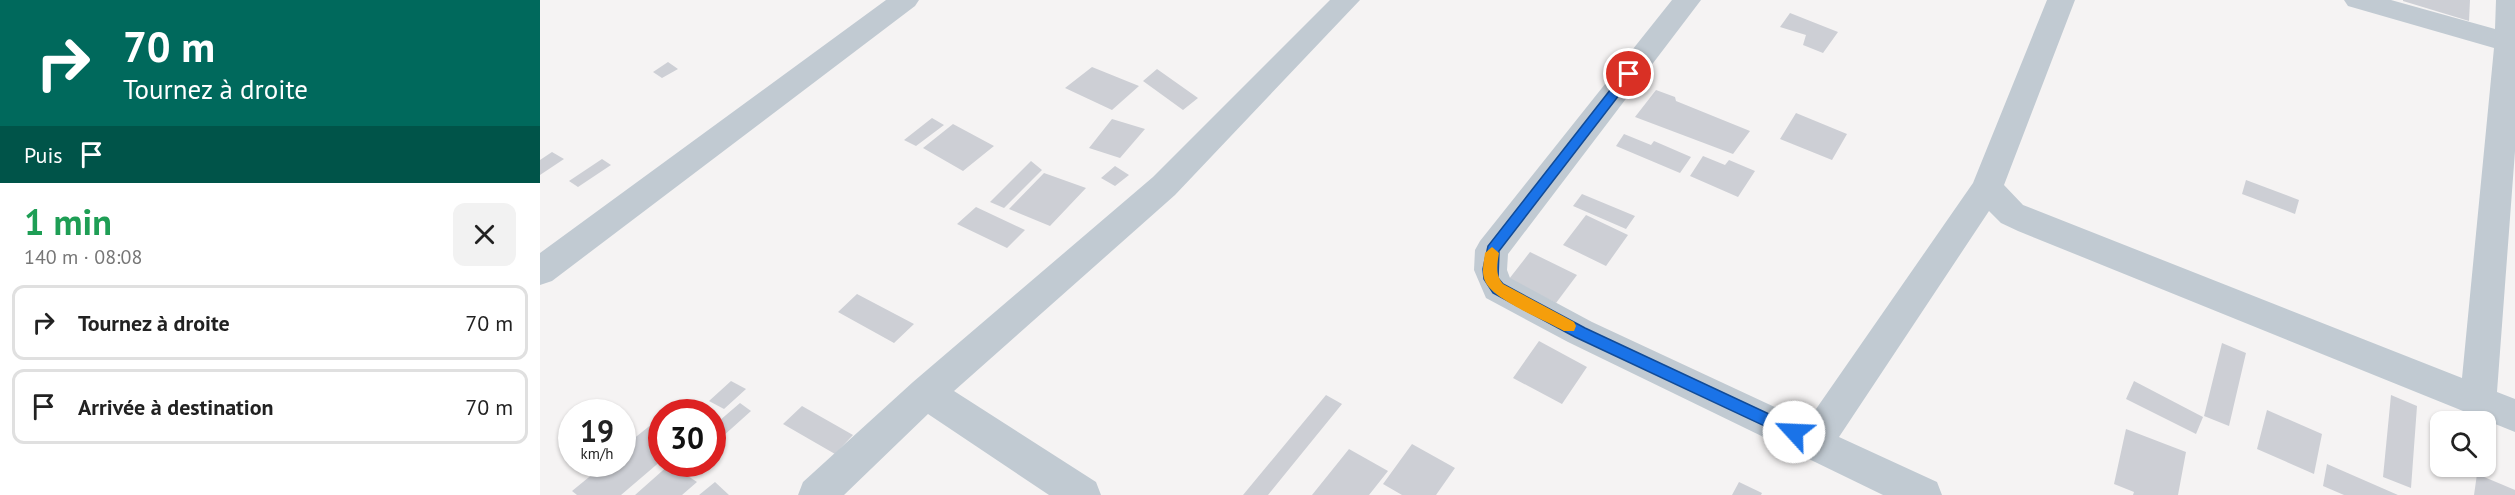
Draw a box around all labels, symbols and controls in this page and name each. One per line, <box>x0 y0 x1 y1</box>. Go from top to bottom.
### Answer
text: 70 m <box>123 19 215 74</box>
icon: right <box>24 24 102 102</box>
pin <box>1603 48 1654 99</box>
icon: arrive <box>1612 57 1645 90</box>
text: Tournez à droite <box>123 72 308 106</box>
icon: arrive <box>75 138 108 171</box>
text: Puis <box>24 141 63 169</box>
text: 1 min <box>24 198 112 245</box>
button: close <box>453 203 516 266</box>
text: 140 m · 08:08 <box>24 244 142 270</box>
icon: right <box>27 306 60 339</box>
text: Tournez à droite <box>78 309 230 337</box>
text: 70 m <box>465 309 513 337</box>
icon: arrive <box>27 390 60 423</box>
text: Arrivée à destination <box>78 393 274 421</box>
text: 70 m <box>465 393 513 421</box>
speed limit sign: 30 <box>648 399 726 477</box>
position arrow <box>1762 400 1826 464</box>
text: 19 <box>580 411 614 450</box>
map controls <box>2430 411 2496 477</box>
button: search <box>2430 411 2496 477</box>
text: km/h <box>581 444 613 463</box>

